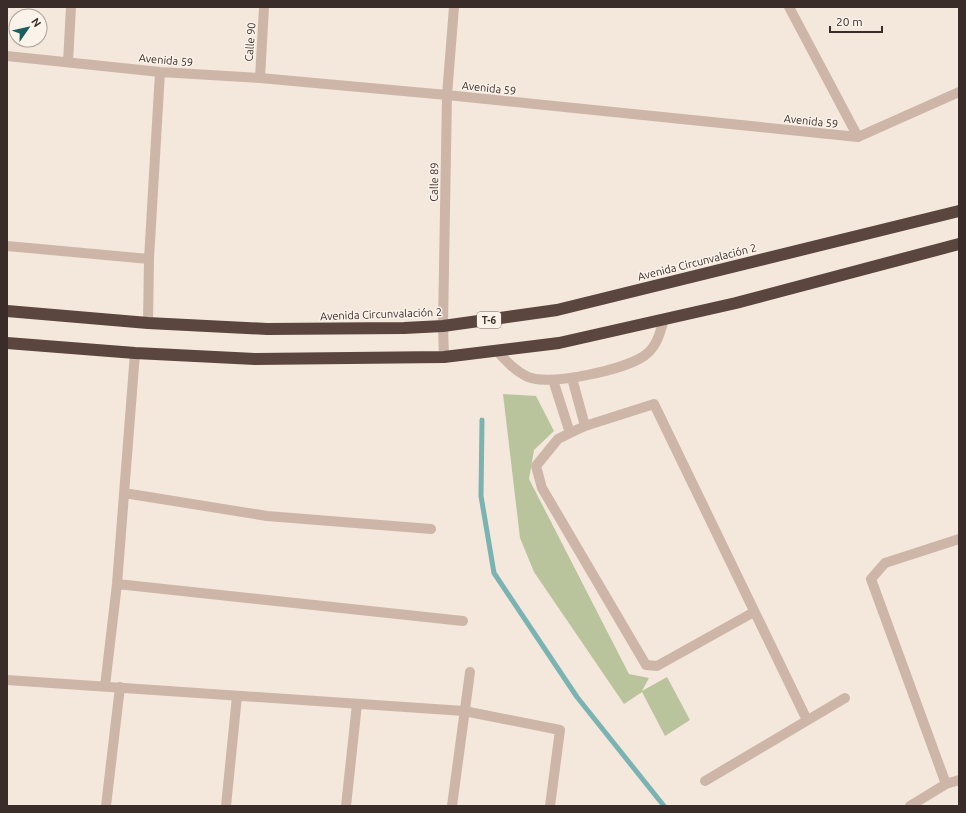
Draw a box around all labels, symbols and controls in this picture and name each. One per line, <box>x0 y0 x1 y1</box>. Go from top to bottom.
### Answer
north arrow <box>8 8 48 48</box>
scale bar <box>830 8 882 34</box>
text: 20 m <box>836 15 863 28</box>
text: N <box>29 16 44 29</box>
street label: Calle 90 <box>243 22 257 62</box>
street label: Avenida 59 <box>138 52 194 68</box>
street label: Avenida 59 <box>461 79 517 97</box>
street label: Avenida 59 <box>783 112 839 130</box>
street label: Calle 89 <box>428 162 440 202</box>
street label: Avenida Circunvalación 2 <box>636 241 758 283</box>
street label: Avenida Circunvalación 2 <box>320 306 442 322</box>
road number: T-6 <box>477 312 501 328</box>

